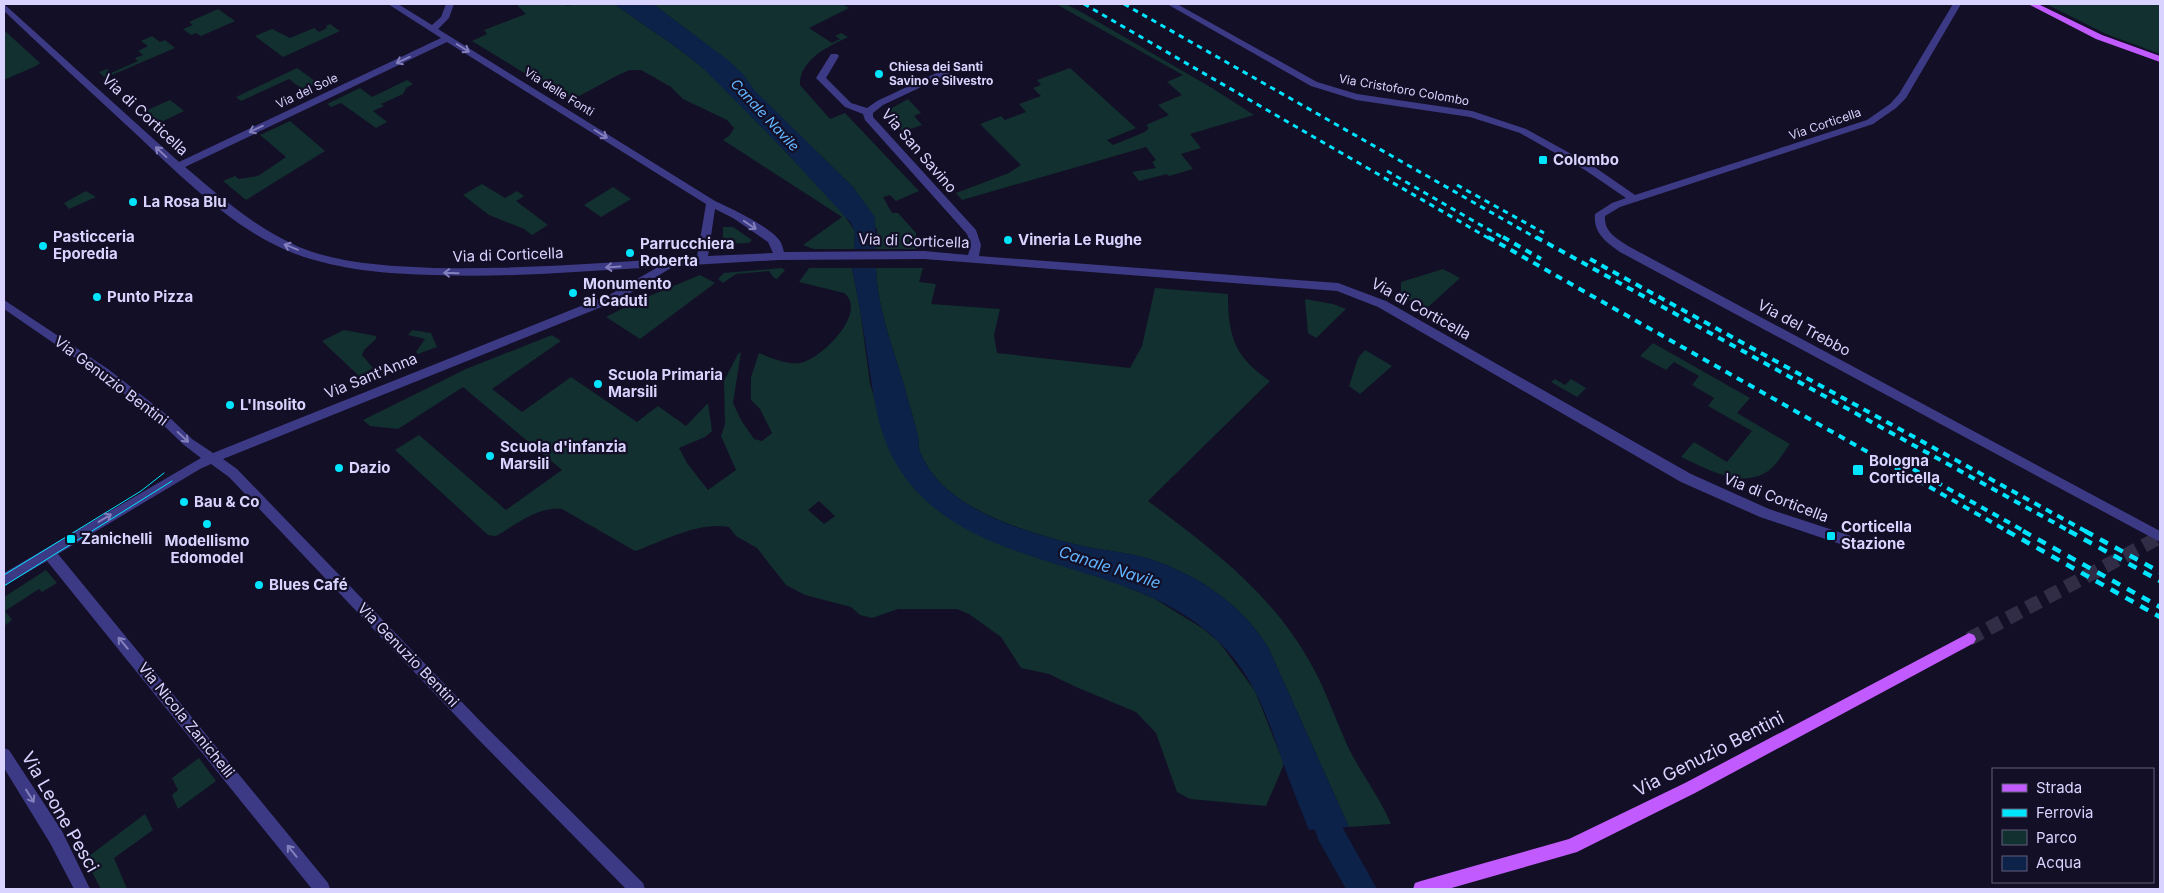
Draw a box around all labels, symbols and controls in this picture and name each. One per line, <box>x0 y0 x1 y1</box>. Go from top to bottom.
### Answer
one-way arrow <box>455 44 469 54</box>
one-way arrow <box>396 55 411 65</box>
place label: Chiesa dei Santi Savino e Silvestro <box>889 59 993 88</box>
street label: Via delle Fonti <box>522 64 597 119</box>
marker: Chiesa dei Santi Savino e Silvestro <box>873 68 885 80</box>
street label: Via di Corticella <box>98 70 192 159</box>
street label: Via del Sole <box>273 70 340 111</box>
street label: Via Cristoforo Colombo <box>1338 71 1471 108</box>
water label: Canale Navile <box>728 75 803 154</box>
street label: Via Corticella <box>1787 104 1863 143</box>
street label: Via San Savino <box>878 105 961 197</box>
one-way arrow <box>249 124 264 134</box>
one-way arrow <box>593 130 607 140</box>
one-way arrow <box>154 146 167 158</box>
place label: Colombo <box>1553 150 1619 169</box>
marker: Colombo <box>1537 154 1549 166</box>
place label: La Rosa Blu <box>143 192 227 211</box>
marker: La Rosa Blu <box>127 196 139 208</box>
one-way arrow <box>743 220 757 230</box>
place label: Pasticceria Eporedia <box>53 227 135 263</box>
street label: Via di Corticella <box>858 229 970 252</box>
place label: Vineria Le Rughe <box>1018 230 1142 249</box>
place label: Parrucchiera Roberta <box>640 234 735 270</box>
marker: Vineria Le Rughe <box>1002 234 1014 246</box>
marker: Pasticceria Eporedia <box>37 240 49 252</box>
one-way arrow <box>284 242 299 252</box>
street label: Via di Corticella <box>452 243 564 266</box>
marker: Parrucchiera Roberta <box>624 247 636 259</box>
one-way arrow <box>605 262 621 272</box>
one-way arrow <box>443 268 459 278</box>
street label: Via di Corticella <box>1368 273 1474 344</box>
place label: Monumento ai Caduti <box>583 274 671 310</box>
place label: Punto Pizza <box>107 287 193 306</box>
marker: Monumento ai Caduti <box>567 287 579 299</box>
marker: Punto Pizza <box>91 291 103 303</box>
street label: Via del Trebbo <box>1754 295 1854 360</box>
street label: Via Genuzio Bentini <box>51 332 172 430</box>
street label: Via Sant'Anna <box>322 348 420 403</box>
place label: Scuola Primaria Marsili <box>608 365 723 401</box>
marker: Scuola Primaria Marsili <box>592 378 604 390</box>
place label: L'Insolito <box>240 395 306 414</box>
marker: L'Insolito <box>224 399 236 411</box>
one-way arrow <box>177 431 189 443</box>
place label: Scuola d'infanzia Marsili <box>500 437 627 473</box>
marker: Scuola d'infanzia Marsili <box>484 450 496 462</box>
place label: Bologna Corticella <box>1869 451 1940 487</box>
place label: Dazio <box>349 458 390 477</box>
marker: Dazio <box>333 462 345 474</box>
marker: Bologna Corticella <box>1851 463 1865 477</box>
street label: Via di Corticella <box>1721 469 1831 526</box>
place label: Bau & Co <box>194 492 259 511</box>
marker: Bau & Co <box>178 496 190 508</box>
one-way arrow <box>98 513 112 524</box>
place label: Corticella Stazione <box>1841 517 1912 553</box>
marker: Modellismo Edomodel <box>201 518 213 530</box>
place label: Zanichelli <box>81 529 152 548</box>
marker: Corticella Stazione <box>1825 530 1837 542</box>
place label: Modellismo Edomodel <box>164 531 250 567</box>
marker: Zanichelli <box>65 533 77 545</box>
water label: Canale Navile <box>1057 541 1163 593</box>
place label: Blues Café <box>269 575 348 594</box>
marker: Blues Café <box>253 579 265 591</box>
street label: Via Genuzio Bentini <box>354 598 463 711</box>
one-way arrow <box>118 637 129 650</box>
street label: Via Nicola Zanichelli <box>134 658 239 781</box>
street label: Via Genuzio Bentini <box>1630 707 1787 800</box>
street label: Via Leone Pesci <box>17 748 103 876</box>
legend <box>1992 768 2154 883</box>
text: Strada <box>2036 778 2082 797</box>
one-way arrow <box>26 789 36 803</box>
text: Ferrovia <box>2036 803 2093 822</box>
text: Parco <box>2036 828 2077 847</box>
one-way arrow <box>286 845 297 858</box>
text: Acqua <box>2036 853 2081 872</box>

